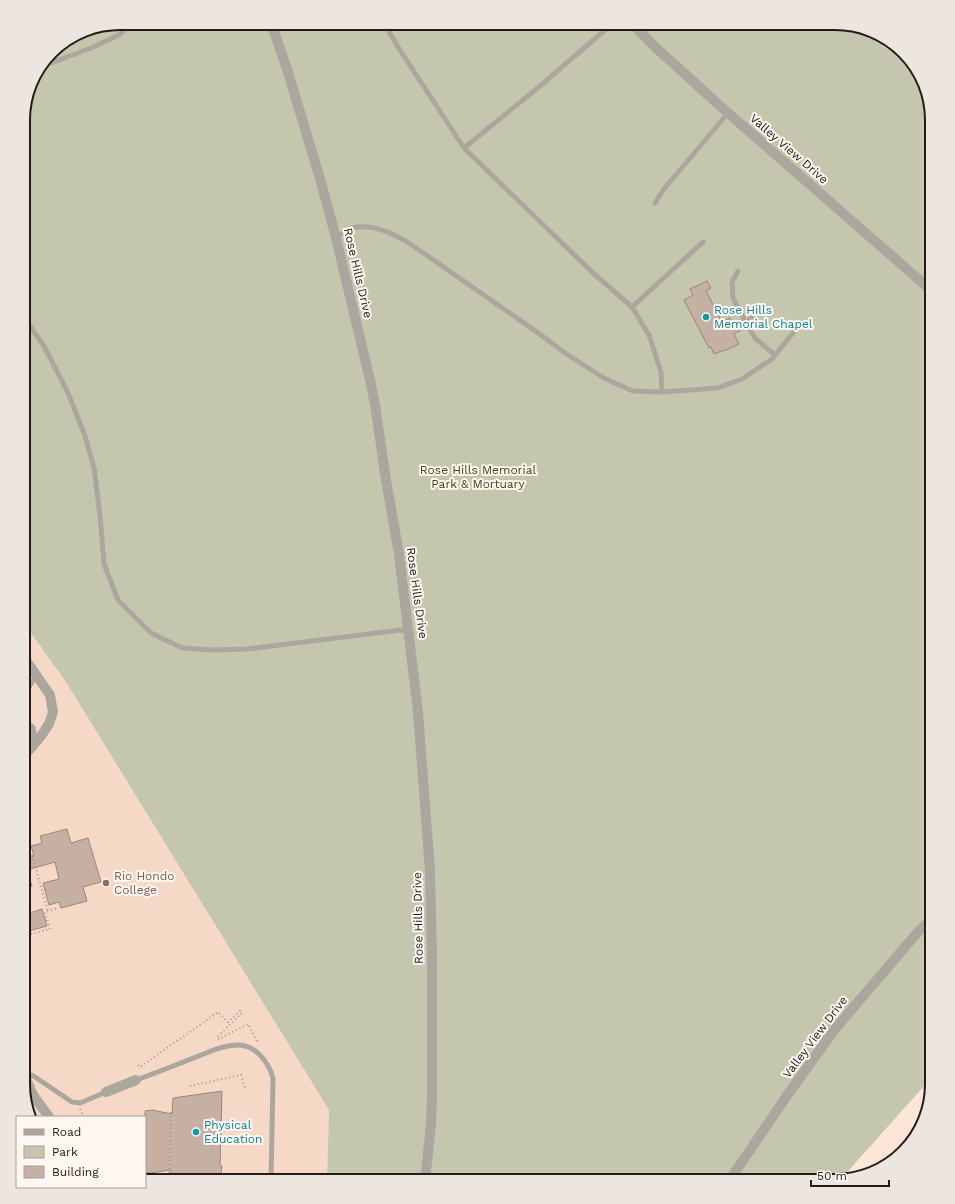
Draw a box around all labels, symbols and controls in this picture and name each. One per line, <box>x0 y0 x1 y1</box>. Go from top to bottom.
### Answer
street label: Valley View Drive <box>747 111 831 187</box>
street label: Rose Hills Drive <box>341 227 375 319</box>
place label: Rose Hills Memorial Chapel <box>714 303 813 331</box>
marker: Rose Hills Memorial Chapel <box>701 312 711 322</box>
park label: Rose Hills Memorial Park & Mortuary <box>420 463 536 491</box>
street label: Rose Hills Drive <box>404 547 430 640</box>
place label: Rio Hondo College <box>114 869 174 897</box>
street label: Rose Hills Drive <box>410 872 426 964</box>
marker: Rio Hondo College <box>101 878 111 888</box>
street label: Valley View Drive <box>780 993 850 1081</box>
legend <box>16 1116 146 1188</box>
place label: Physical Education <box>204 1118 262 1146</box>
text: Road <box>52 1125 81 1139</box>
marker: Physical Education <box>191 1127 201 1137</box>
text: Park <box>52 1145 78 1159</box>
scale bar <box>811 1162 889 1188</box>
text: Building <box>52 1165 99 1179</box>
text: 50 m <box>817 1169 847 1183</box>

